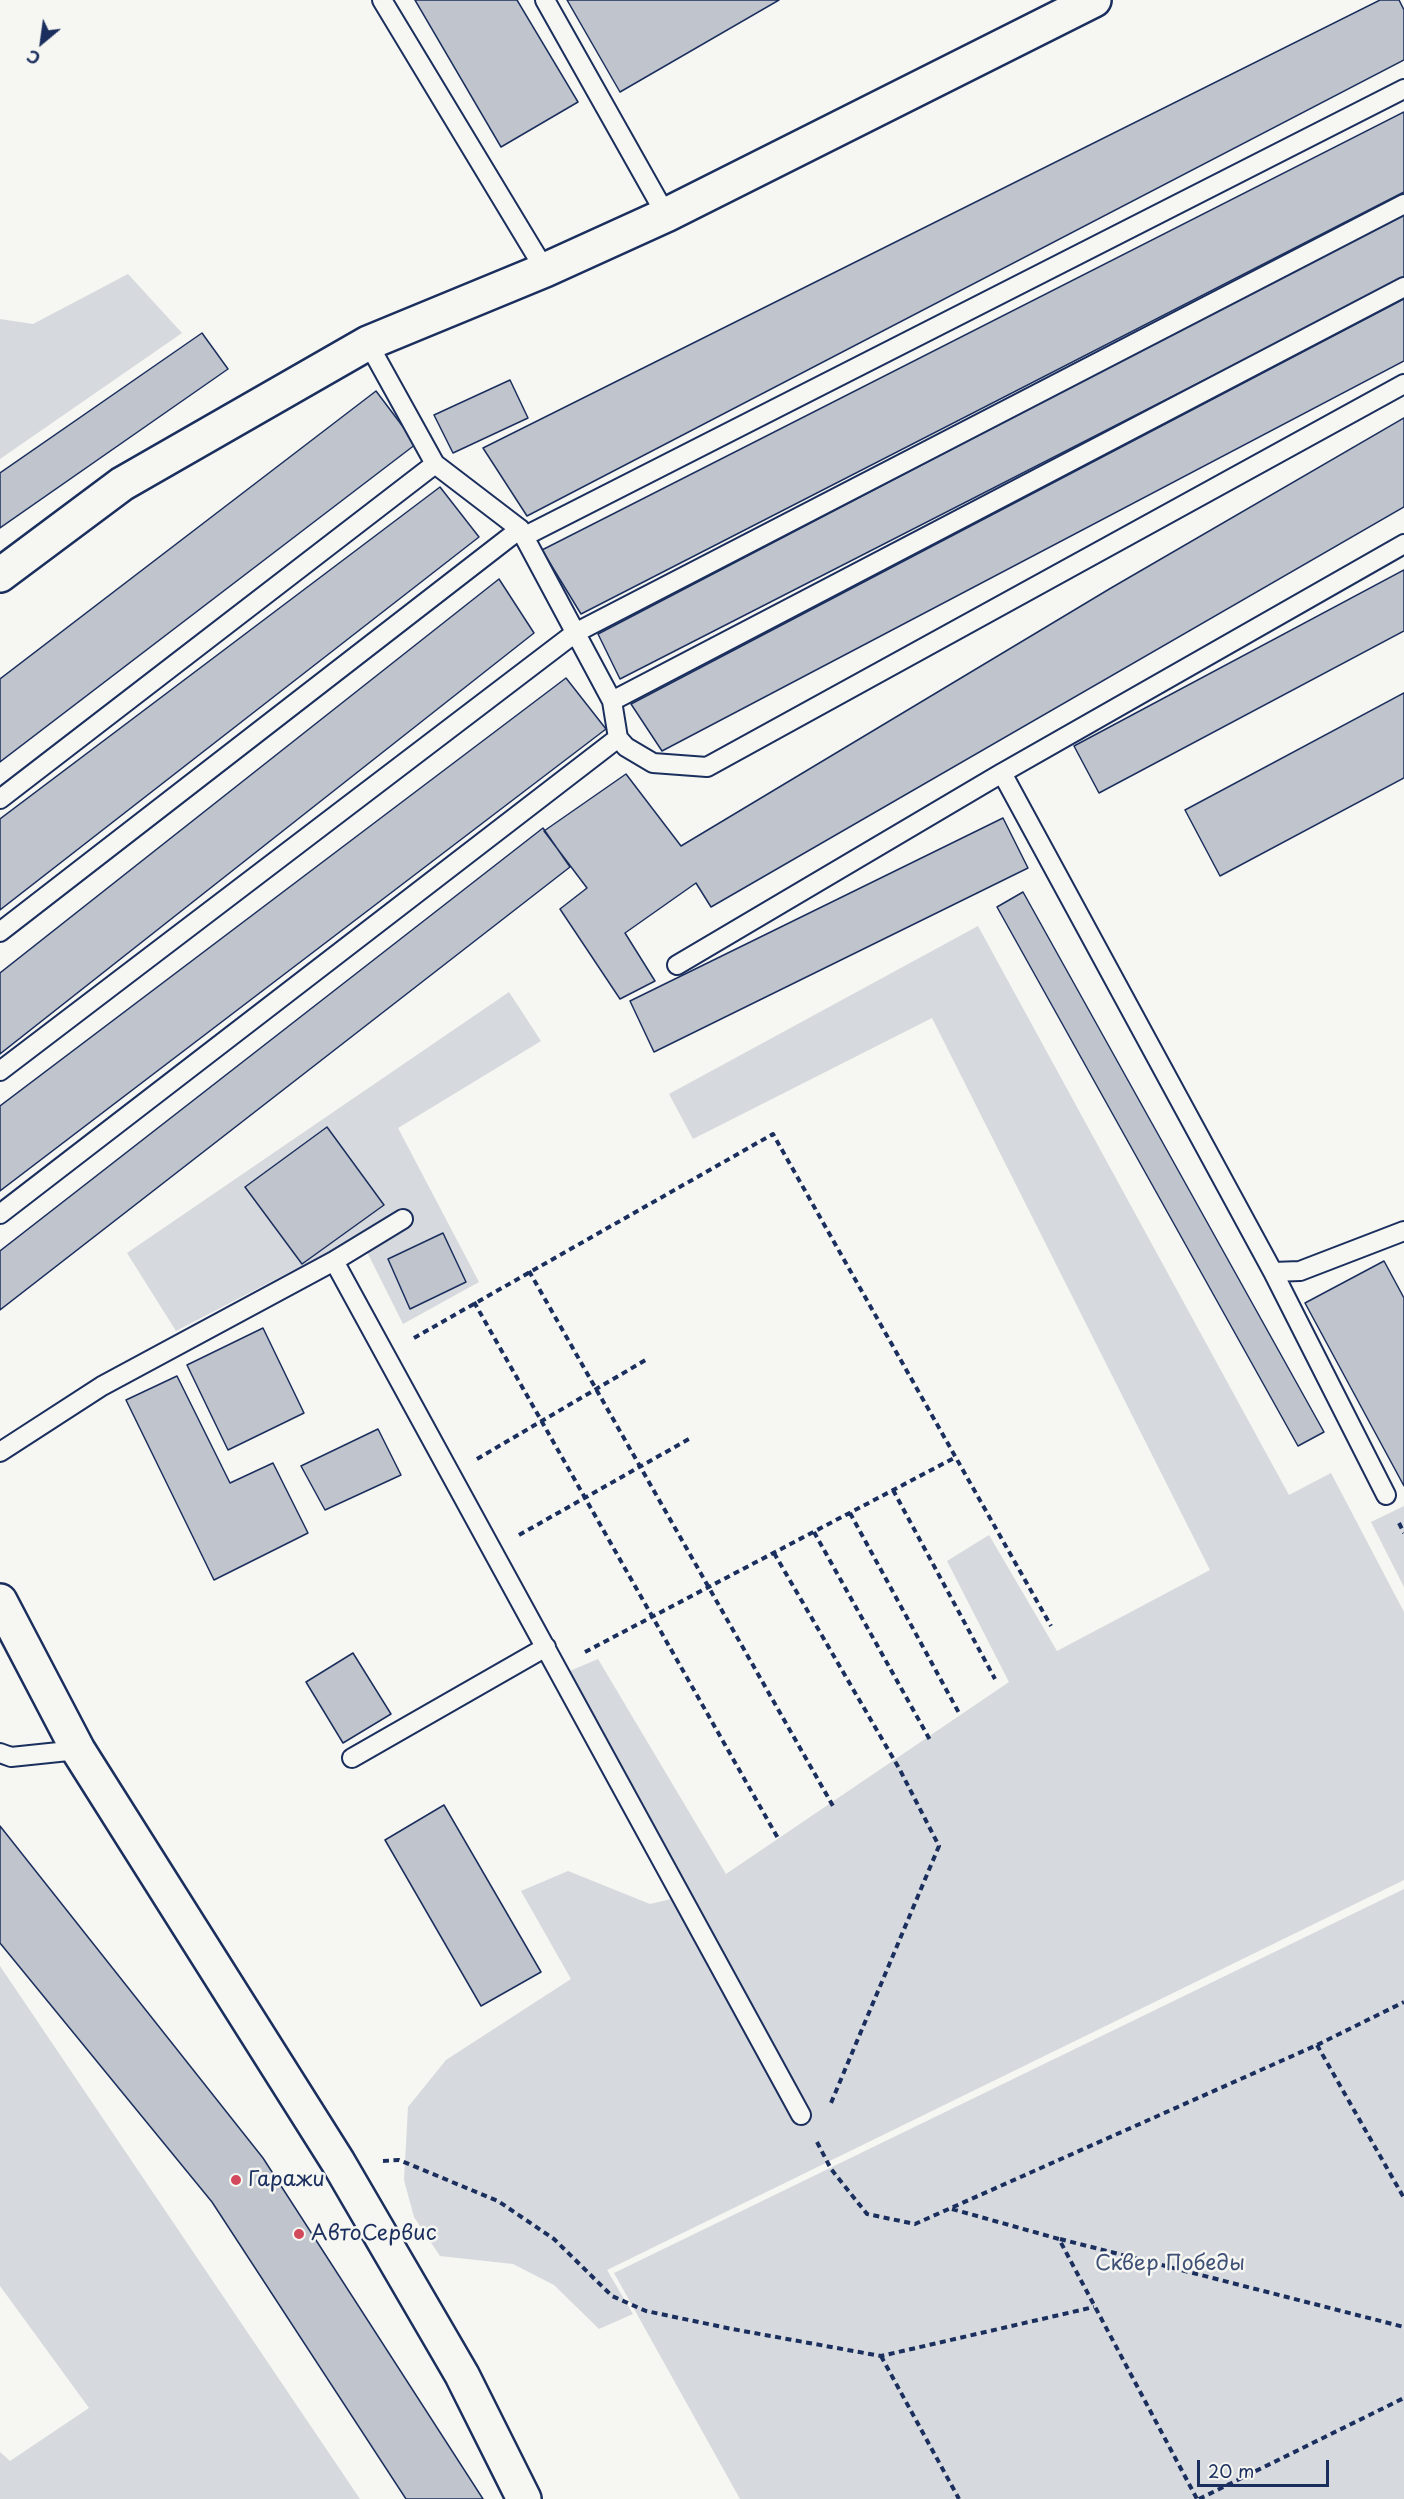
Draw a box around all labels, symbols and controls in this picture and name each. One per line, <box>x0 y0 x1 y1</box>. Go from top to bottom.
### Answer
north arrow <box>12 12 72 72</box>
text: С <box>22 44 44 71</box>
place label: Гаражи <box>248 2167 325 2193</box>
marker: Гаражи <box>229 2173 243 2187</box>
place label: АвтоСервис <box>311 2221 437 2247</box>
marker: АвтоСервис <box>292 2227 306 2241</box>
park label: Сквер Победы <box>1095 2251 1245 2277</box>
scale bar <box>1200 2448 1332 2486</box>
text: 20 m <box>1208 2457 1254 2484</box>

